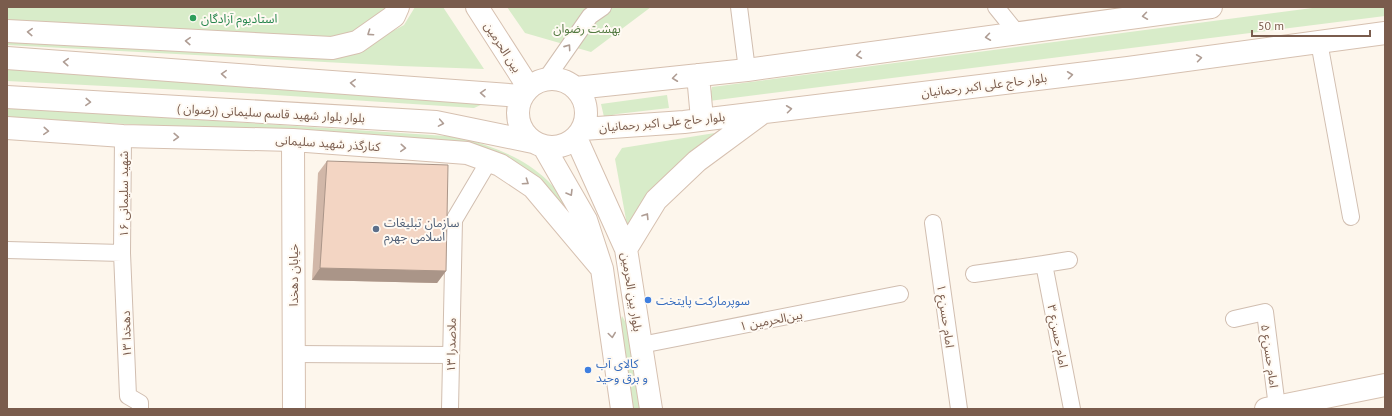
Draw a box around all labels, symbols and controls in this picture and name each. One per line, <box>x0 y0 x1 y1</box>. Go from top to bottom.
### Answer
place label: استادیوم آزادگان <box>201 11 278 28</box>
one-way arrow <box>1142 11 1148 20</box>
scale bar <box>1252 12 1370 38</box>
marker: استادیوم آزادگان <box>188 13 198 23</box>
text: 50 m <box>1258 18 1284 33</box>
street label: بین الحرمین <box>481 19 525 75</box>
park label: بهشت رضوان <box>553 21 621 36</box>
one-way arrow <box>27 27 33 36</box>
one-way arrow <box>368 28 375 35</box>
one-way arrow <box>985 32 991 41</box>
one-way arrow <box>185 36 191 45</box>
one-way arrow <box>563 45 570 52</box>
one-way arrow <box>856 50 862 59</box>
one-way arrow <box>1196 54 1202 63</box>
one-way arrow <box>63 58 69 67</box>
one-way arrow <box>221 69 227 78</box>
street label: بلوار حاج علی اکبر رحمانیان <box>920 70 1048 102</box>
one-way arrow <box>1067 71 1073 80</box>
one-way arrow <box>672 73 678 82</box>
one-way arrow <box>350 79 357 88</box>
one-way arrow <box>480 88 486 97</box>
one-way arrow <box>85 98 91 106</box>
street label: بلوار بلوار شهید قاسم سلیمانی (رضوان ) <box>176 101 365 127</box>
one-way arrow <box>785 105 792 114</box>
street label: بلوار حاج علی اکبر رحمانیان <box>598 109 726 137</box>
one-way arrow <box>438 118 444 127</box>
one-way arrow <box>43 126 49 135</box>
street label: کنارگذر شهید سلیمانی <box>275 132 382 154</box>
one-way arrow <box>173 133 179 141</box>
one-way arrow <box>400 144 406 153</box>
street label: شهید سلیمانی ۱۶ <box>116 151 131 237</box>
one-way arrow <box>522 178 529 185</box>
one-way arrow <box>565 189 572 196</box>
one-way arrow <box>641 213 648 220</box>
place label: سازمان تبلیغات اسلامی جهرم <box>384 215 459 246</box>
marker: سازمان تبلیغات اسلامی جهرم <box>371 224 381 234</box>
street label: خیابان دهخدا <box>286 244 301 306</box>
street label: بلوار بین الحرمین <box>618 251 646 333</box>
street label: امام حسن‌ع ۱ <box>932 283 958 349</box>
place label: سوپرمارکت پایتخت <box>656 293 750 309</box>
marker: سوپرمارکت پایتخت <box>643 295 653 305</box>
street label: امام حسن‌ع ۳ <box>1043 303 1071 369</box>
street label: بین‌الحرمین ۱ <box>738 307 804 334</box>
street label: دهخدا ۱۳ <box>118 310 134 357</box>
street label: ملاصدرا ۱۳ <box>443 318 459 372</box>
street label: امام حسن‌ع ۵ <box>1256 323 1282 389</box>
one-way arrow <box>607 332 616 338</box>
place label: کالای آب و برق وحید <box>596 356 648 385</box>
marker: کالای آب و برق وحید <box>583 365 593 375</box>

